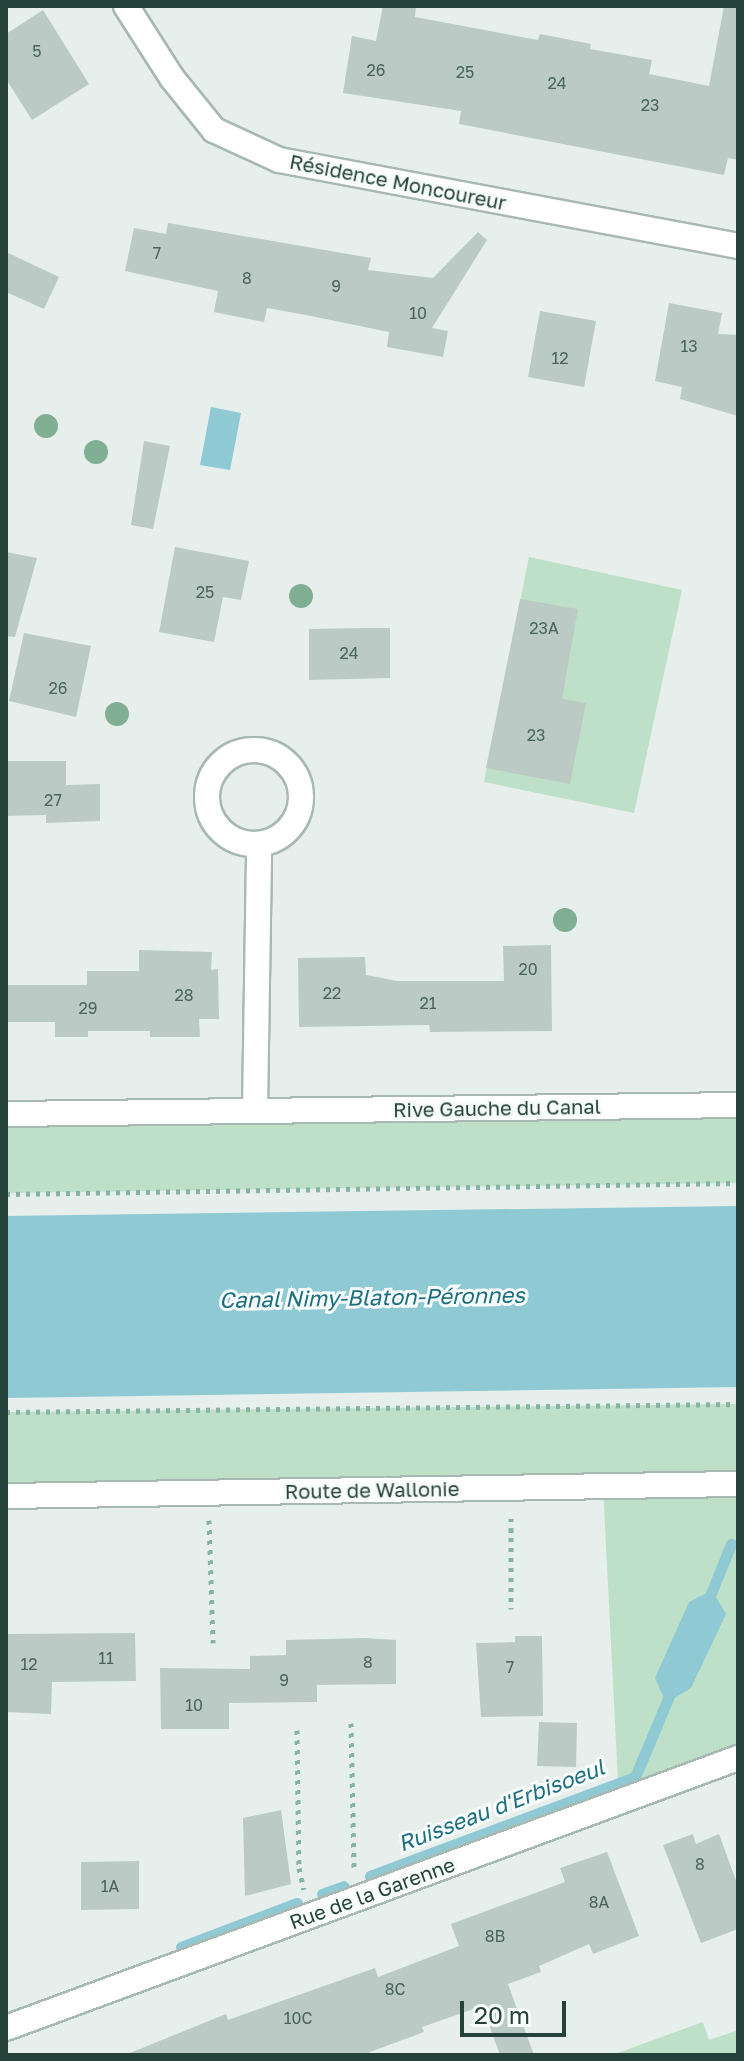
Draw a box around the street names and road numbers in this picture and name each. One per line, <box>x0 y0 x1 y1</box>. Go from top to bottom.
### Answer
street label: Résidence Moncoureur <box>288 149 508 215</box>
street label: Rive Gauche du Canal <box>393 1094 601 1122</box>
street label: Route de Wallonie <box>285 1476 459 1504</box>
street label: Rue de la Garenne <box>286 1852 458 1934</box>

